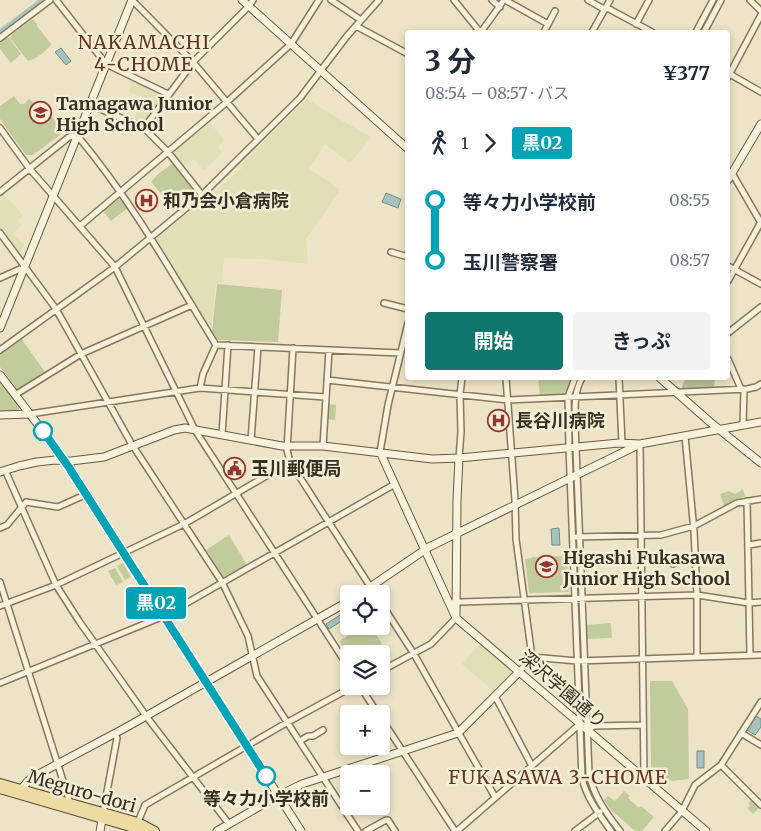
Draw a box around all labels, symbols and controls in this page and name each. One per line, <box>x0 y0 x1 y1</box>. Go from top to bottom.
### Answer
district label: NAKAMACHI 4-CHOME <box>78 30 210 76</box>
text: 3 分 <box>425 43 476 79</box>
text: ¥377 <box>663 61 710 85</box>
text: 08:54 – 08:57 · バス <box>425 83 569 103</box>
place label: Tamagawa Junior High School <box>56 92 213 136</box>
school or university icon: Tamagawa Junior High School <box>28 101 52 125</box>
icon: walk <box>425 129 453 157</box>
icon: forward <box>476 129 504 157</box>
text: 黒02 <box>522 131 562 154</box>
text: 1 <box>461 133 468 153</box>
hospital icon: 和乃会小倉病院 <box>135 188 159 212</box>
place label: 和乃会小倉病院 <box>163 189 289 212</box>
text: 等々力小学校前 <box>463 190 596 214</box>
text: 08:55 <box>669 190 710 210</box>
text: 玉川警察署 <box>463 250 558 274</box>
text: 08:57 <box>669 250 710 270</box>
button: 開始 <box>425 312 563 370</box>
button: きっぷ <box>573 312 710 370</box>
hospital icon: 長谷川病院 <box>487 408 511 432</box>
place label: 長谷川病院 <box>515 409 605 432</box>
unlabelled marker <box>33 421 53 441</box>
public building icon: 玉川郵便局 <box>223 456 247 480</box>
place label: 玉川郵便局 <box>251 457 341 480</box>
place label: Higashi Fukasawa Junior High School <box>562 546 730 590</box>
school or university icon: Higashi Fukasawa Junior High School <box>535 555 559 579</box>
map controls <box>340 585 390 815</box>
button: locate <box>340 585 390 635</box>
line badge: 黒02 <box>127 587 185 619</box>
text: 黒02 <box>136 591 176 614</box>
button: layers <box>340 645 390 695</box>
street label: 深沢学園通り <box>515 645 611 733</box>
button: + <box>340 705 390 755</box>
street label: Meguro-dori <box>25 765 139 818</box>
button: − <box>340 765 390 815</box>
district label: FUKASAWA 3-CHOME <box>448 765 668 789</box>
marker: 等々力小学校前 <box>256 766 276 786</box>
place label: 等々力小学校前 <box>203 787 329 810</box>

